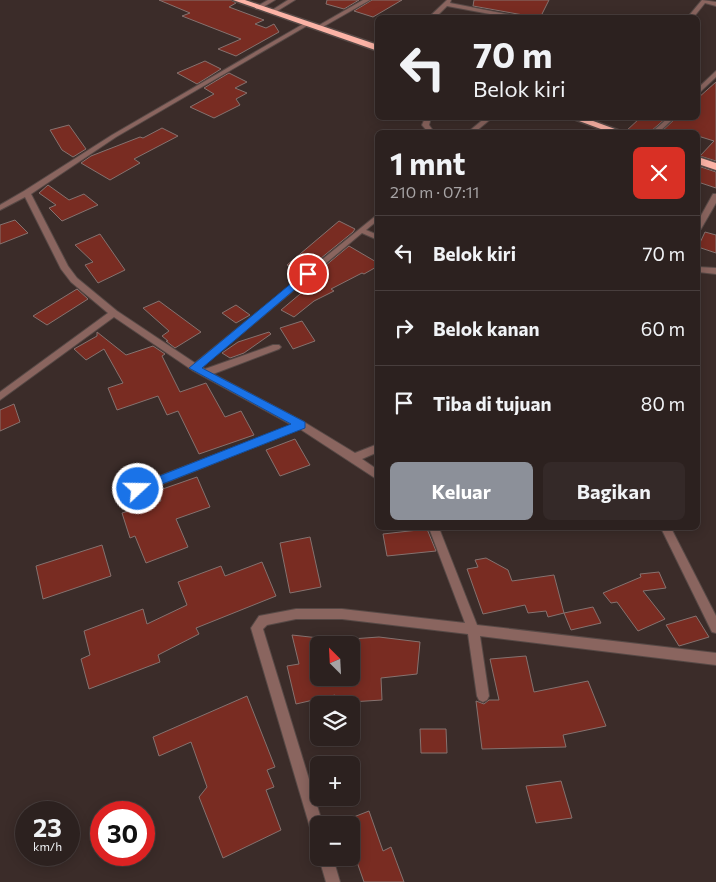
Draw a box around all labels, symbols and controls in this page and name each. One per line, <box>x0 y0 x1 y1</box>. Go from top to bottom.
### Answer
text: 70 m <box>473 32 553 75</box>
icon: left <box>390 35 455 100</box>
text: Belok kiri <box>473 75 566 102</box>
text: 1 mnt <box>390 144 466 181</box>
button: close <box>633 147 685 199</box>
text: 210 m · 07:11 <box>390 182 479 201</box>
icon: left <box>390 239 418 267</box>
text: Belok kiri <box>433 242 516 265</box>
text: 70 m <box>642 242 685 265</box>
pin <box>287 253 329 295</box>
icon: arrive <box>294 260 322 288</box>
icon: right <box>390 314 418 342</box>
text: Belok kanan <box>433 317 540 340</box>
text: 60 m <box>641 317 685 340</box>
icon: arrive <box>390 389 418 417</box>
text: Tiba di tujuan <box>433 392 551 415</box>
text: 80 m <box>641 392 685 415</box>
position arrow <box>111 462 163 514</box>
button: Keluar <box>390 462 533 520</box>
button: Bagikan <box>543 462 685 520</box>
north arrow <box>310 636 360 686</box>
map controls <box>310 636 360 866</box>
button: layers <box>310 696 360 746</box>
button: + <box>310 756 360 806</box>
speed limit sign: 30 <box>90 801 155 866</box>
text: 23 <box>33 812 62 842</box>
button: − <box>310 816 360 866</box>
text: km/h <box>33 839 62 853</box>

